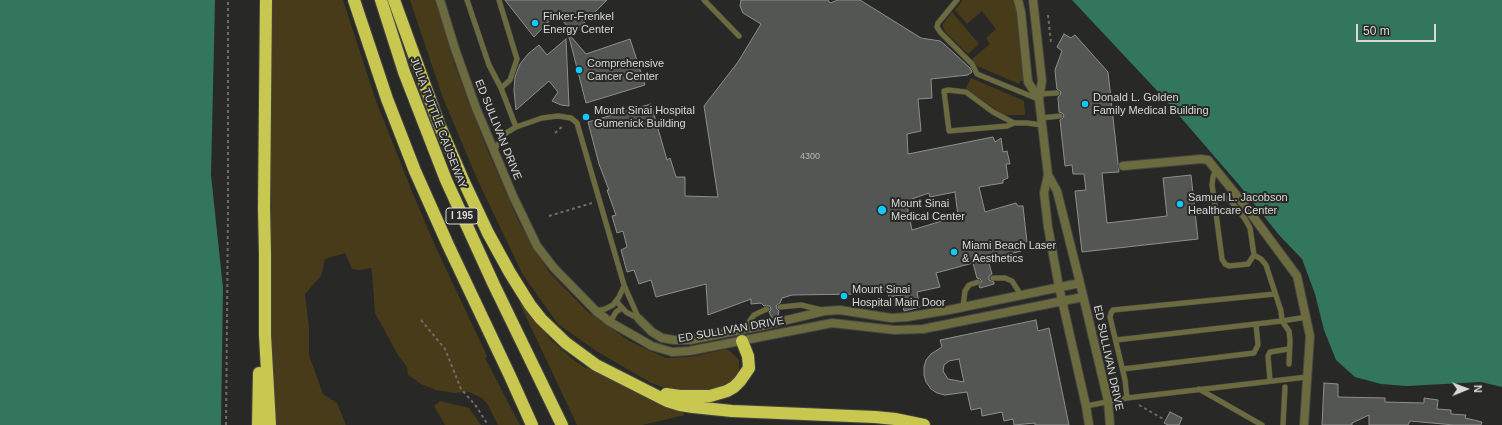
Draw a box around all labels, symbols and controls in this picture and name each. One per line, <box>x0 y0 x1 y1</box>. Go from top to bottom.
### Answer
place label: Finker-Frenkel Energy Center <box>543 10 614 36</box>
scale bar <box>1358 16 1438 42</box>
marker: Finker-Frenkel Energy Center <box>530 18 540 28</box>
text: 50 m <box>1363 24 1390 38</box>
street label: JULIA TUTTLE CAUSEWAY <box>407 56 469 190</box>
place label: Comprehensive Cancer Center <box>587 57 664 83</box>
marker: Comprehensive Cancer Center <box>574 65 584 75</box>
street label: ED SULLIVAN DRIVE <box>472 78 524 182</box>
place label: Donald L. Golden Family Medical Building <box>1093 91 1209 117</box>
marker: Donald L. Golden Family Medical Building <box>1080 99 1090 109</box>
place label: Mount Sinai Hospital Gumenick Building <box>594 104 695 130</box>
marker: Mount Sinai Hospital Gumenick Building <box>581 112 591 122</box>
house number: 4300 <box>800 152 820 162</box>
place label: Samuel L. Jacobson Healthcare Center <box>1188 191 1288 217</box>
place label: Mount Sinai Medical Center <box>891 197 965 223</box>
marker: Samuel L. Jacobson Healthcare Center <box>1175 199 1185 209</box>
marker: Mount Sinai Medical Center <box>876 204 888 216</box>
road number: I 195 <box>446 208 478 224</box>
place label: Miami Beach Laser & Aesthetics <box>962 239 1056 265</box>
marker: Miami Beach Laser & Aesthetics <box>949 247 959 257</box>
place label: Mount Sinai Hospital Main Door <box>852 283 946 309</box>
marker: Mount Sinai Hospital Main Door <box>839 291 849 301</box>
street label: ED SULLIVAN DRIVE <box>1090 304 1126 412</box>
street label: ED SULLIVAN DRIVE <box>677 314 785 346</box>
north arrow <box>1446 369 1486 409</box>
text: N <box>1472 385 1484 393</box>

